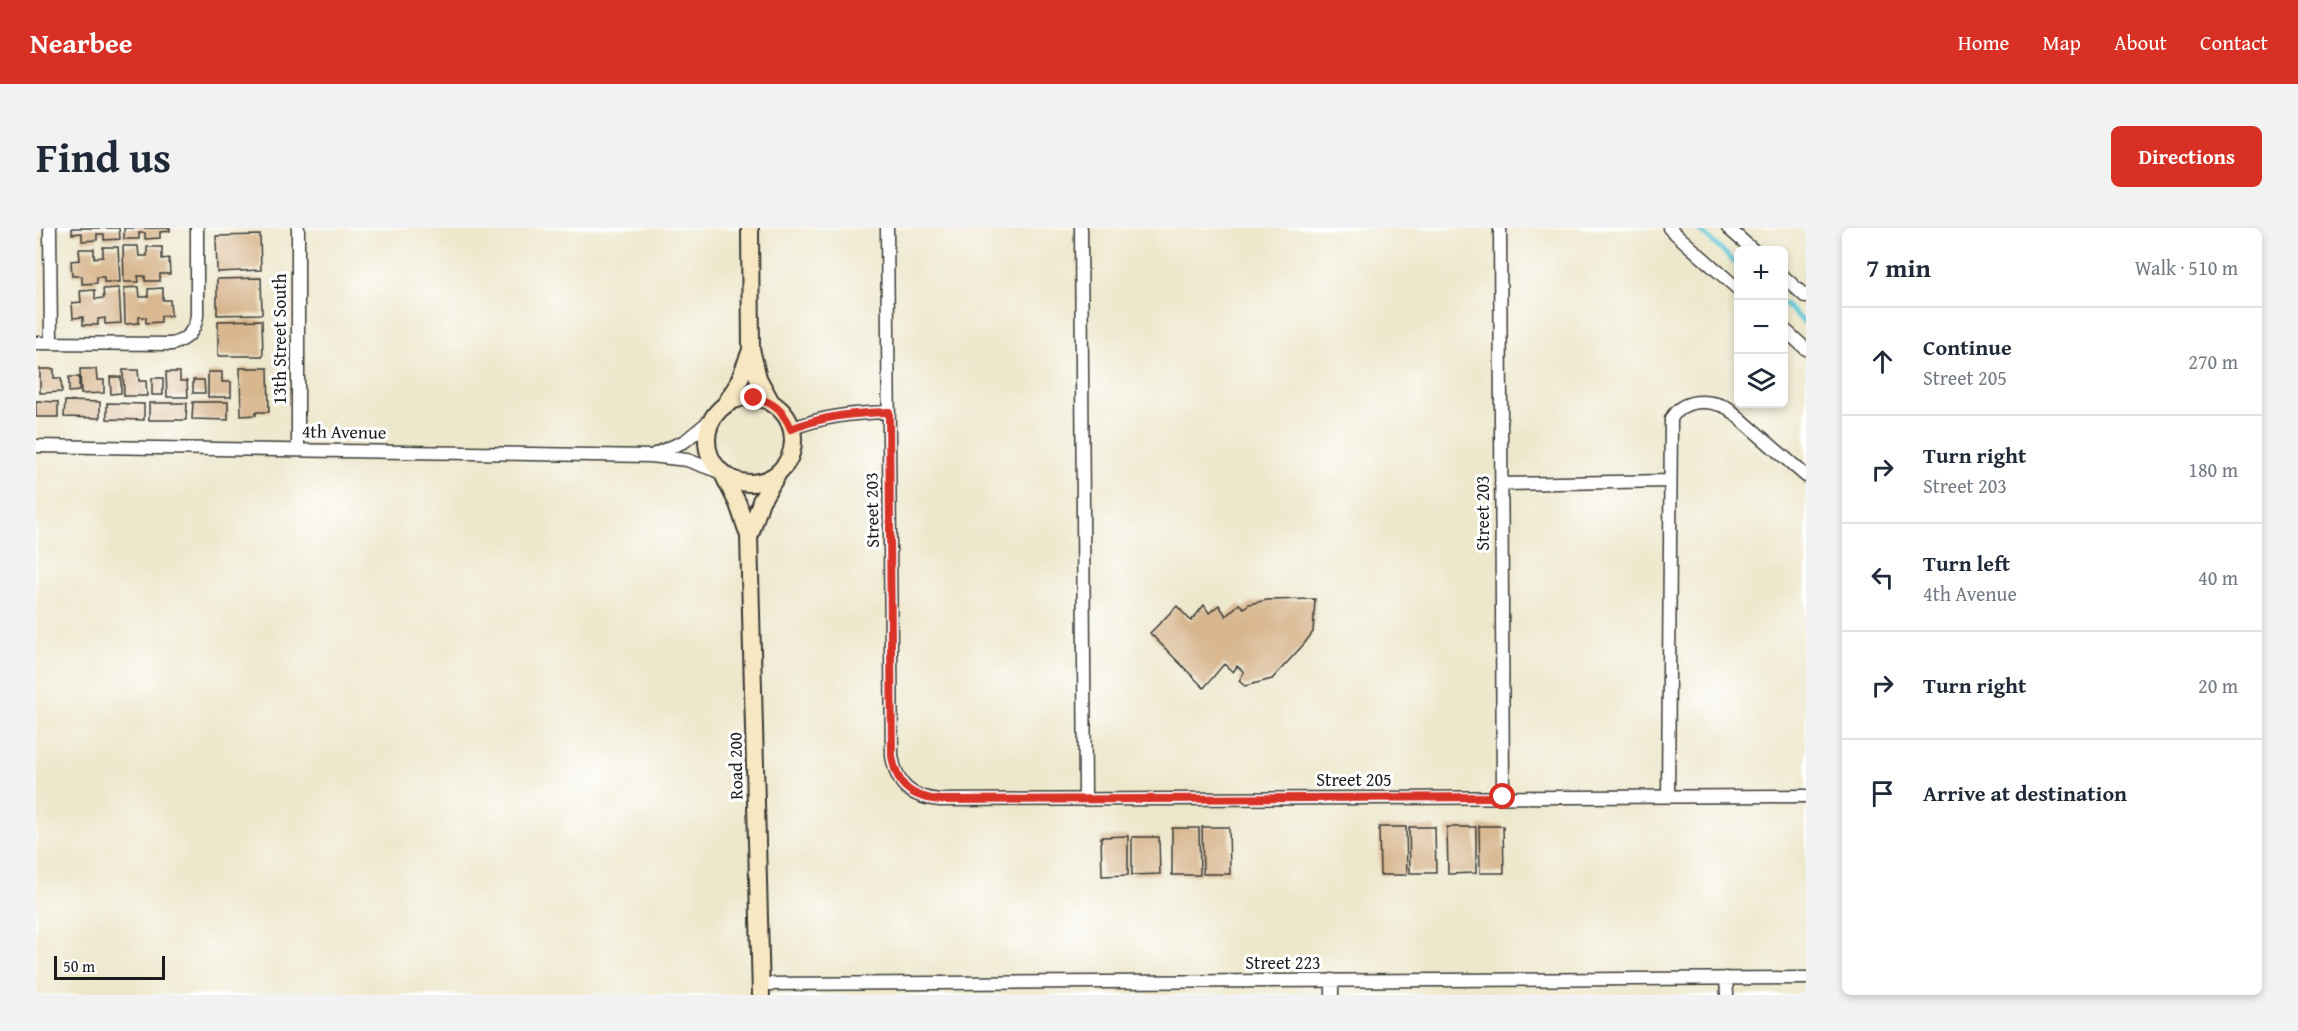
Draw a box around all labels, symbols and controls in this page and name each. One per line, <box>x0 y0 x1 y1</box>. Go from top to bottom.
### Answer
text: Nearbee <box>30 22 133 63</box>
text: Home <box>1958 27 2009 58</box>
text: Map <box>2042 27 2081 58</box>
text: About <box>2114 27 2167 58</box>
text: Contact <box>2200 27 2268 58</box>
text: Find us <box>36 126 171 187</box>
button: Directions <box>2111 126 2262 187</box>
map controls <box>1734 246 1788 408</box>
button: + <box>1734 246 1788 300</box>
text: 7 min <box>1866 248 1931 287</box>
text: Walk · 510 m <box>2135 253 2238 282</box>
street label: 13th Street South <box>266 273 293 405</box>
button: − <box>1734 300 1788 354</box>
text: Continue <box>1923 331 2012 363</box>
icon: ahead <box>1866 345 1899 378</box>
text: 270 m <box>2188 347 2238 376</box>
button: layers <box>1734 354 1788 408</box>
text: Street 205 <box>1923 363 2007 392</box>
route end <box>740 384 766 410</box>
street label: 4th Avenue <box>302 417 386 446</box>
text: Turn right <box>1923 439 2026 471</box>
icon: right <box>1866 453 1899 486</box>
text: 180 m <box>2188 455 2238 484</box>
text: Street 203 <box>1923 471 2007 500</box>
street label: Street 203 <box>857 472 886 548</box>
street label: Street 203 <box>1469 475 1496 551</box>
text: Turn left <box>1923 547 2010 579</box>
icon: left <box>1866 561 1899 594</box>
text: 40 m <box>2198 563 2238 592</box>
text: 4th Avenue <box>1923 579 2017 608</box>
icon: right <box>1866 669 1899 702</box>
text: Turn right <box>1923 669 2026 701</box>
text: 20 m <box>2198 671 2238 700</box>
street label: Road 200 <box>721 732 750 800</box>
street label: Street 205 <box>1316 766 1392 793</box>
icon: arrive <box>1866 777 1899 810</box>
text: Arrive at destination <box>1923 777 2127 809</box>
route start <box>1489 783 1515 809</box>
street label: Street 223 <box>1245 949 1321 976</box>
scale bar <box>54 953 165 980</box>
text: 50 m <box>63 954 95 978</box>

